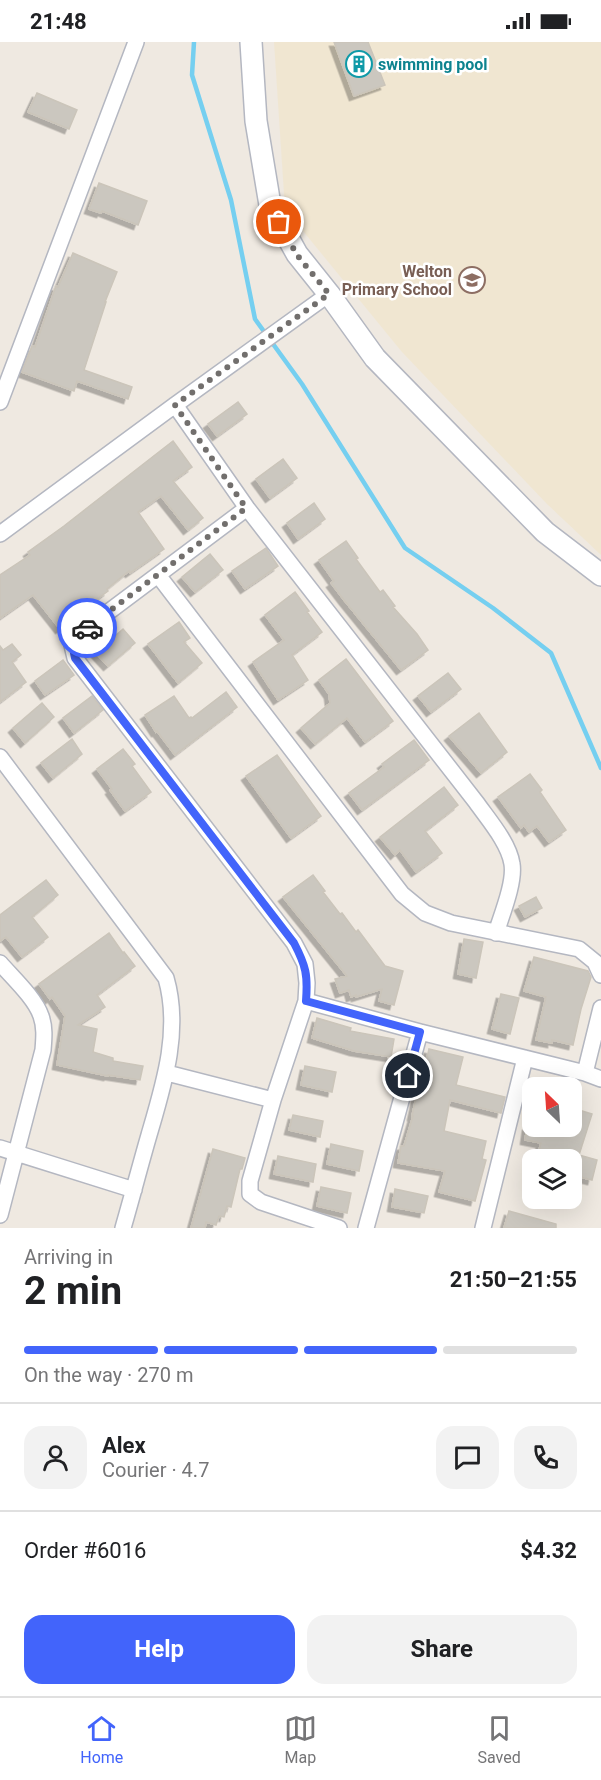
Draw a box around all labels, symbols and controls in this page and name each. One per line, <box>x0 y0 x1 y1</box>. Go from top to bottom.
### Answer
text: 21:48 <box>30 9 87 34</box>
building icon: swimming pool <box>344 49 374 79</box>
place label: swimming pool <box>378 55 488 74</box>
pin <box>253 196 304 247</box>
icon: bag <box>262 205 295 238</box>
place label: Welton Primary School <box>342 262 452 299</box>
school or university icon: Welton Primary School <box>457 265 487 295</box>
courier <box>57 598 117 658</box>
icon: car <box>71 612 104 645</box>
pin <box>382 1050 433 1101</box>
icon: home <box>391 1059 424 1092</box>
north arrow <box>522 1077 582 1137</box>
map controls <box>522 1077 582 1209</box>
button: layers <box>522 1149 582 1209</box>
text: Arriving in <box>24 1245 113 1269</box>
text: 21:50–21:55 <box>450 1267 577 1292</box>
text: 2 min <box>24 1268 122 1314</box>
text: On the way · 270 m <box>24 1363 193 1387</box>
button: person <box>24 1426 87 1489</box>
button: chat <box>436 1426 499 1489</box>
button: phone <box>514 1426 577 1489</box>
text: Alex <box>102 1433 146 1458</box>
text: Courier · 4.7 <box>102 1458 209 1482</box>
text: Order #6016 <box>24 1538 146 1563</box>
text: $4.32 <box>520 1538 577 1563</box>
button: Help <box>24 1615 295 1684</box>
button: Share <box>307 1615 577 1684</box>
tab: Home <box>80 1712 123 1767</box>
tab: Map <box>284 1712 317 1767</box>
tab: Saved <box>477 1712 521 1767</box>

